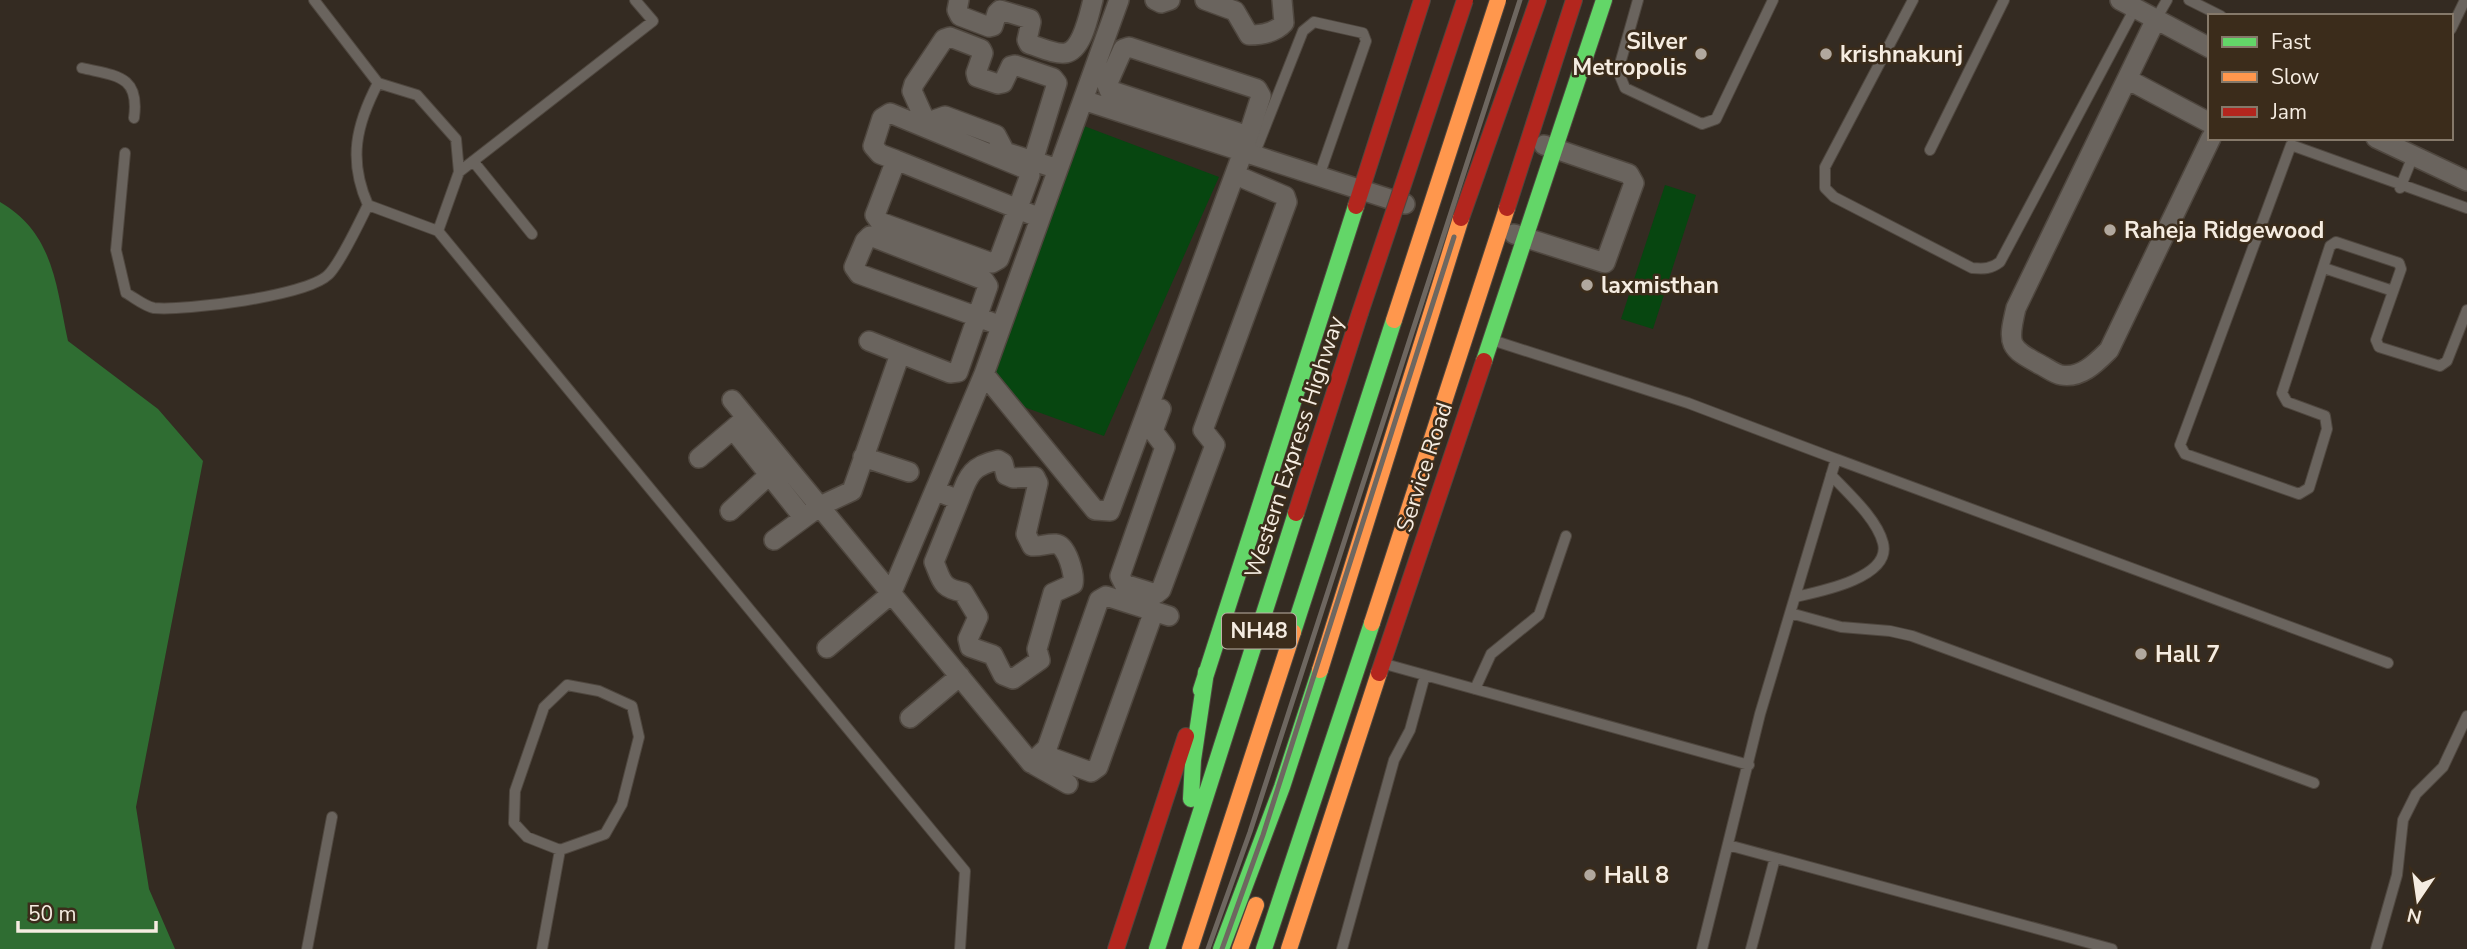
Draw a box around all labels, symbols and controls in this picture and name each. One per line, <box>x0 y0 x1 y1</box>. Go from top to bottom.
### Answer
legend <box>2208 14 2453 140</box>
place label: Silver Metropolis <box>1572 26 1687 83</box>
text: Fast <box>2271 28 2311 56</box>
place label: krishnakunj <box>1840 39 1963 70</box>
marker: Silver Metropolis <box>1693 46 1709 62</box>
marker: krishnakunj <box>1818 46 1834 62</box>
text: Slow <box>2271 63 2320 91</box>
text: Jam <box>2270 98 2307 126</box>
place label: Raheja Ridgewood <box>2124 215 2324 246</box>
marker: Raheja Ridgewood <box>2102 222 2118 238</box>
place label: laxmisthan <box>1601 270 1719 301</box>
marker: laxmisthan <box>1579 277 1595 293</box>
street label: Western Express Highway <box>1237 312 1352 582</box>
street label: Service Road <box>1389 398 1460 536</box>
road number: NH48 <box>1222 614 1296 648</box>
place label: Hall 7 <box>2155 639 2220 670</box>
marker: Hall 7 <box>2133 646 2149 662</box>
place label: Hall 8 <box>1604 860 1669 891</box>
north arrow <box>2383 865 2453 935</box>
marker: Hall 8 <box>1582 867 1598 883</box>
scale bar <box>18 890 156 934</box>
text: 50 m <box>28 900 77 928</box>
text: N <box>2405 901 2424 930</box>

